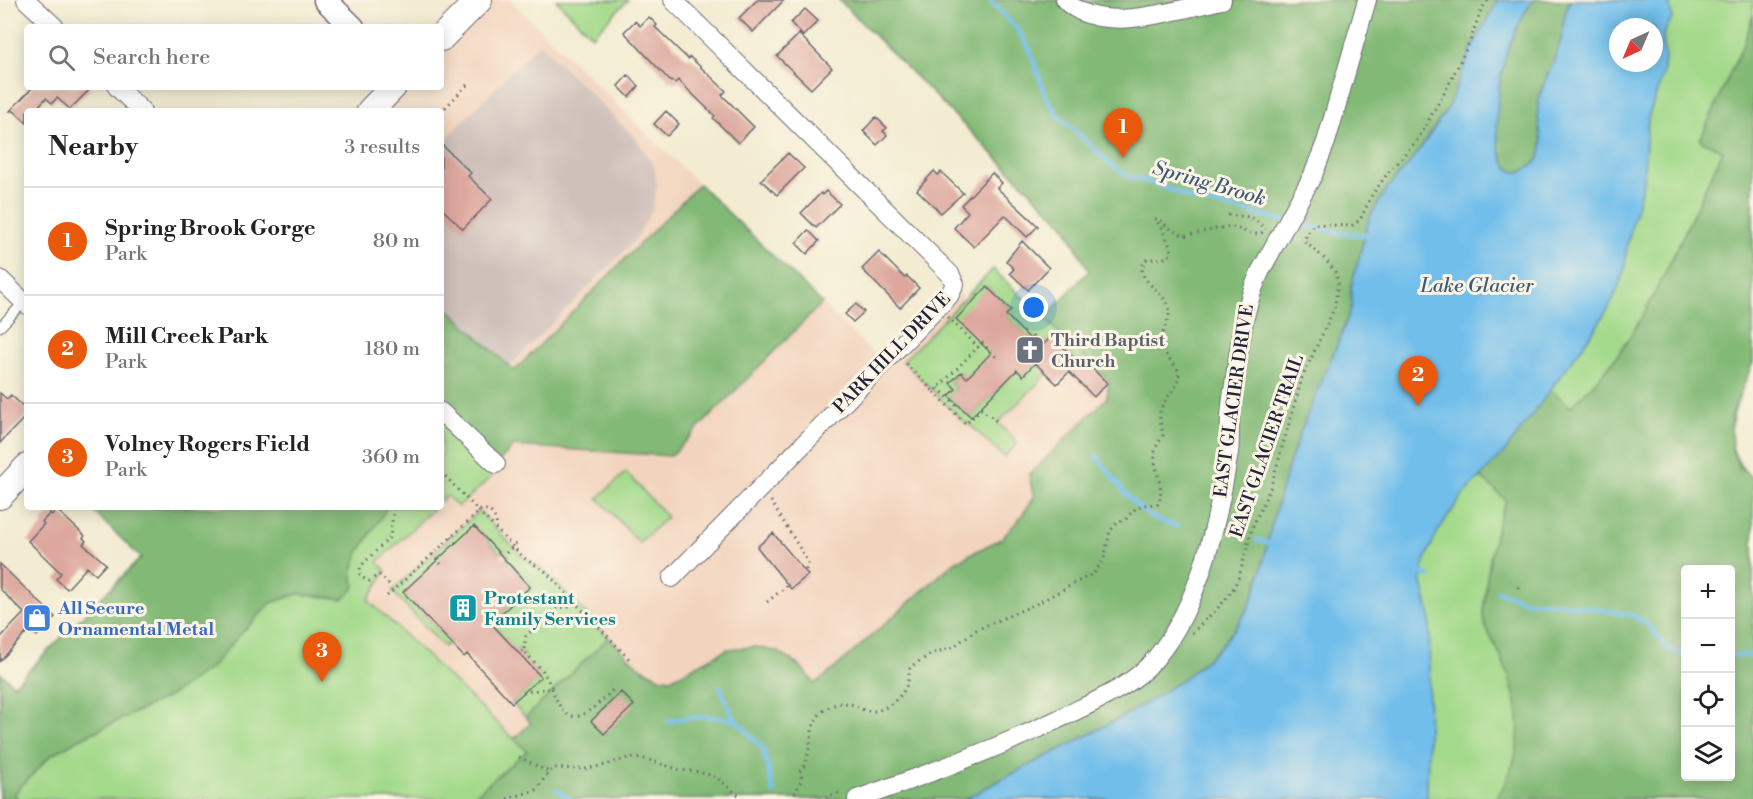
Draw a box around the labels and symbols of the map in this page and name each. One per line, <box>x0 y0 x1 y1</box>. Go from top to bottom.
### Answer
north arrow <box>1609 18 1663 72</box>
pin: 1 <box>1104 108 1142 158</box>
water label: Spring Brook <box>1150 156 1268 212</box>
water label: Lake Glacier <box>1420 274 1534 299</box>
street label: PARK HILL DRIVE <box>828 288 956 418</box>
your location <box>1019 293 1048 322</box>
street label: EAST GLACIER DRIVE <box>1209 303 1259 499</box>
place label: Third Baptist Church <box>1051 329 1165 373</box>
church icon: Third Baptist Church <box>1014 334 1046 366</box>
street label: EAST GLACIER TRAIL <box>1225 351 1309 541</box>
pin: 2 <box>1398 356 1438 406</box>
place label: Protestant Family Services <box>484 587 616 631</box>
building icon: Protestant Family Services <box>447 592 479 624</box>
place label: All Secure Ornamental Metal <box>57 597 214 641</box>
shop icon: All Secure Ornamental Metal <box>21 602 53 634</box>
pin: 3 <box>302 632 342 682</box>

